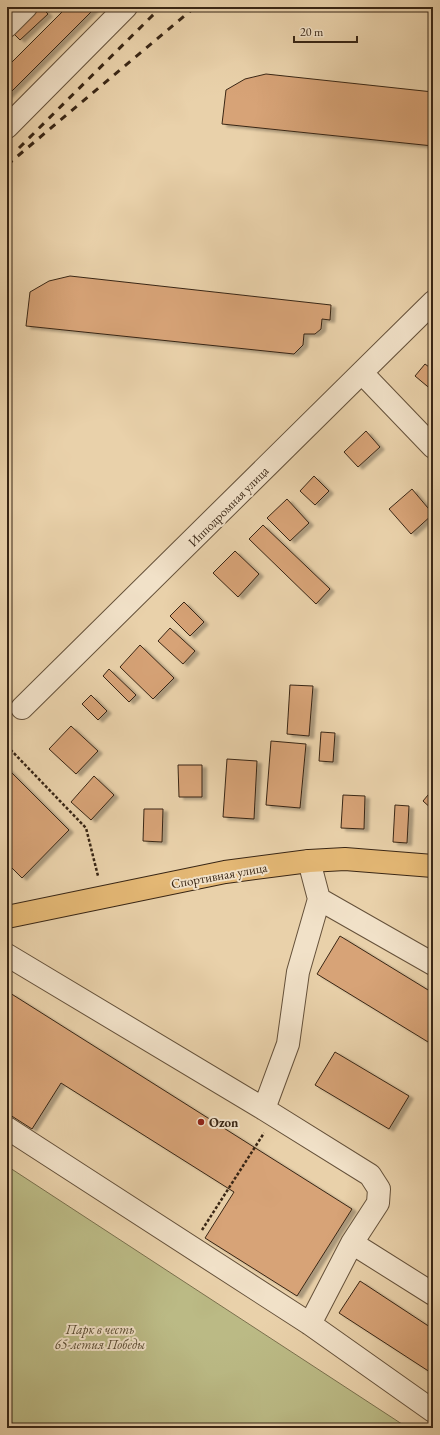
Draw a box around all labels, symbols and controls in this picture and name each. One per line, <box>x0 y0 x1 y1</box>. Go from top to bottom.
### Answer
scale bar <box>294 18 357 44</box>
text: 20 m <box>300 24 324 40</box>
street label: Ипподромная улица <box>184 462 273 550</box>
street label: Спортивная улица <box>170 859 269 892</box>
place label: Ozon <box>209 1114 239 1131</box>
marker: Ozon <box>196 1117 206 1127</box>
park label: Парк в честь 65-летия Победы <box>55 1321 145 1353</box>

